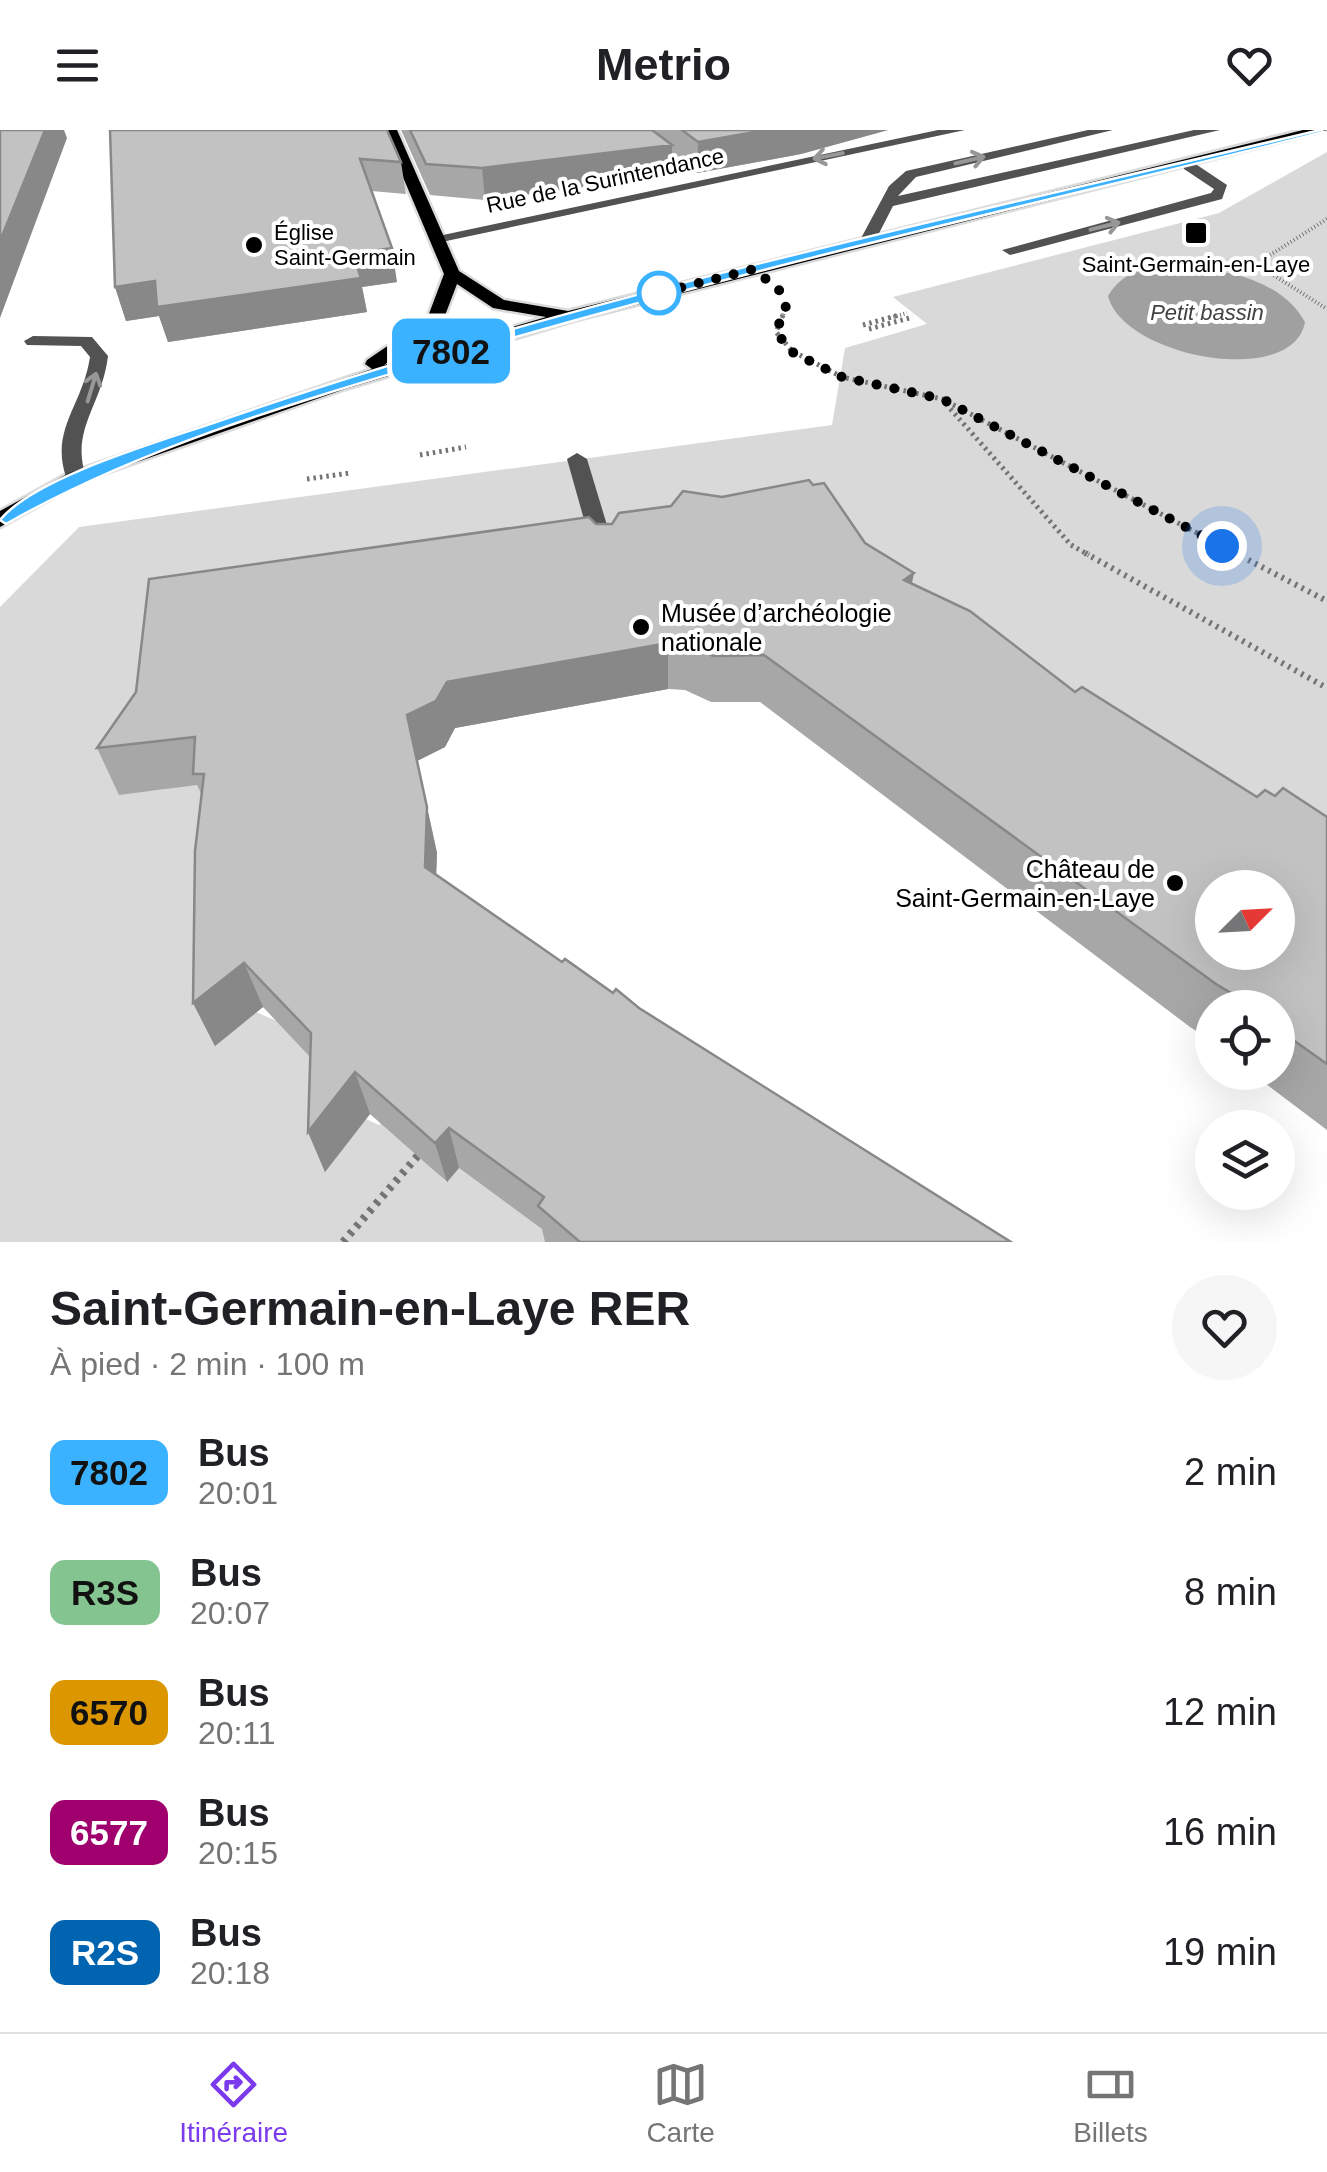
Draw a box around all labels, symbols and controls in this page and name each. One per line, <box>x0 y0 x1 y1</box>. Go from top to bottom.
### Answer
icon: menu <box>50 38 105 93</box>
icon: heart <box>1222 38 1277 93</box>
text: Metrio <box>596 39 731 90</box>
street label: Rue de la Surintendance <box>484 143 726 218</box>
one-way arrow <box>813 148 845 167</box>
one-way arrow <box>953 150 985 168</box>
one-way arrow <box>1088 216 1120 234</box>
place label: Église Saint-Germain <box>274 220 416 270</box>
marker: Saint-Germain-en-Laye <box>1183 220 1209 246</box>
marker: Église Saint-Germain <box>243 234 265 256</box>
place label: Saint-Germain-en-Laye <box>1082 252 1310 277</box>
unlabelled marker <box>638 272 680 314</box>
water label: Petit bassin <box>1150 300 1264 325</box>
line badge: 7802 <box>381 318 521 384</box>
text: 7802 <box>412 332 490 371</box>
one-way arrow <box>84 372 102 404</box>
your location <box>1197 521 1247 571</box>
place label: Musée d’archéologie nationale <box>661 599 892 656</box>
marker: Musée d’archéologie nationale <box>630 616 652 638</box>
place label: Château de Saint-Germain-en-Laye <box>895 855 1155 912</box>
north arrow <box>1195 870 1295 970</box>
map controls <box>1195 870 1295 1210</box>
marker: Château de Saint-Germain-en-Laye <box>1164 872 1186 894</box>
button: locate <box>1195 990 1295 1090</box>
button: layers <box>1195 1110 1295 1210</box>
button: heart <box>1172 1275 1277 1380</box>
text: Saint-Germain-en-Laye RER <box>50 1282 690 1335</box>
text: À pied · 2 min · 100 m <box>50 1346 365 1382</box>
text: Bus <box>198 1432 270 1474</box>
text: 2 min <box>1184 1451 1277 1493</box>
text: 7802 <box>70 1453 148 1492</box>
text: 20:01 <box>198 1475 278 1511</box>
text: Bus <box>190 1552 262 1594</box>
text: 8 min <box>1184 1571 1277 1613</box>
text: R3S <box>71 1573 139 1612</box>
text: 20:07 <box>190 1595 270 1631</box>
text: Bus <box>198 1672 270 1714</box>
text: 12 min <box>1163 1691 1277 1733</box>
text: 6570 <box>70 1693 148 1732</box>
text: 20:11 <box>198 1715 276 1751</box>
text: Bus <box>198 1792 270 1834</box>
text: 16 min <box>1163 1811 1277 1853</box>
text: 6577 <box>70 1813 148 1852</box>
text: 20:15 <box>198 1835 278 1871</box>
text: Bus <box>190 1912 262 1954</box>
text: 19 min <box>1163 1931 1277 1973</box>
text: R2S <box>71 1933 139 1972</box>
text: 20:18 <box>190 1955 270 1991</box>
tab: Itinéraire <box>179 2057 288 2149</box>
tab: Carte <box>646 2057 715 2149</box>
tab: Billets <box>1073 2057 1148 2149</box>

